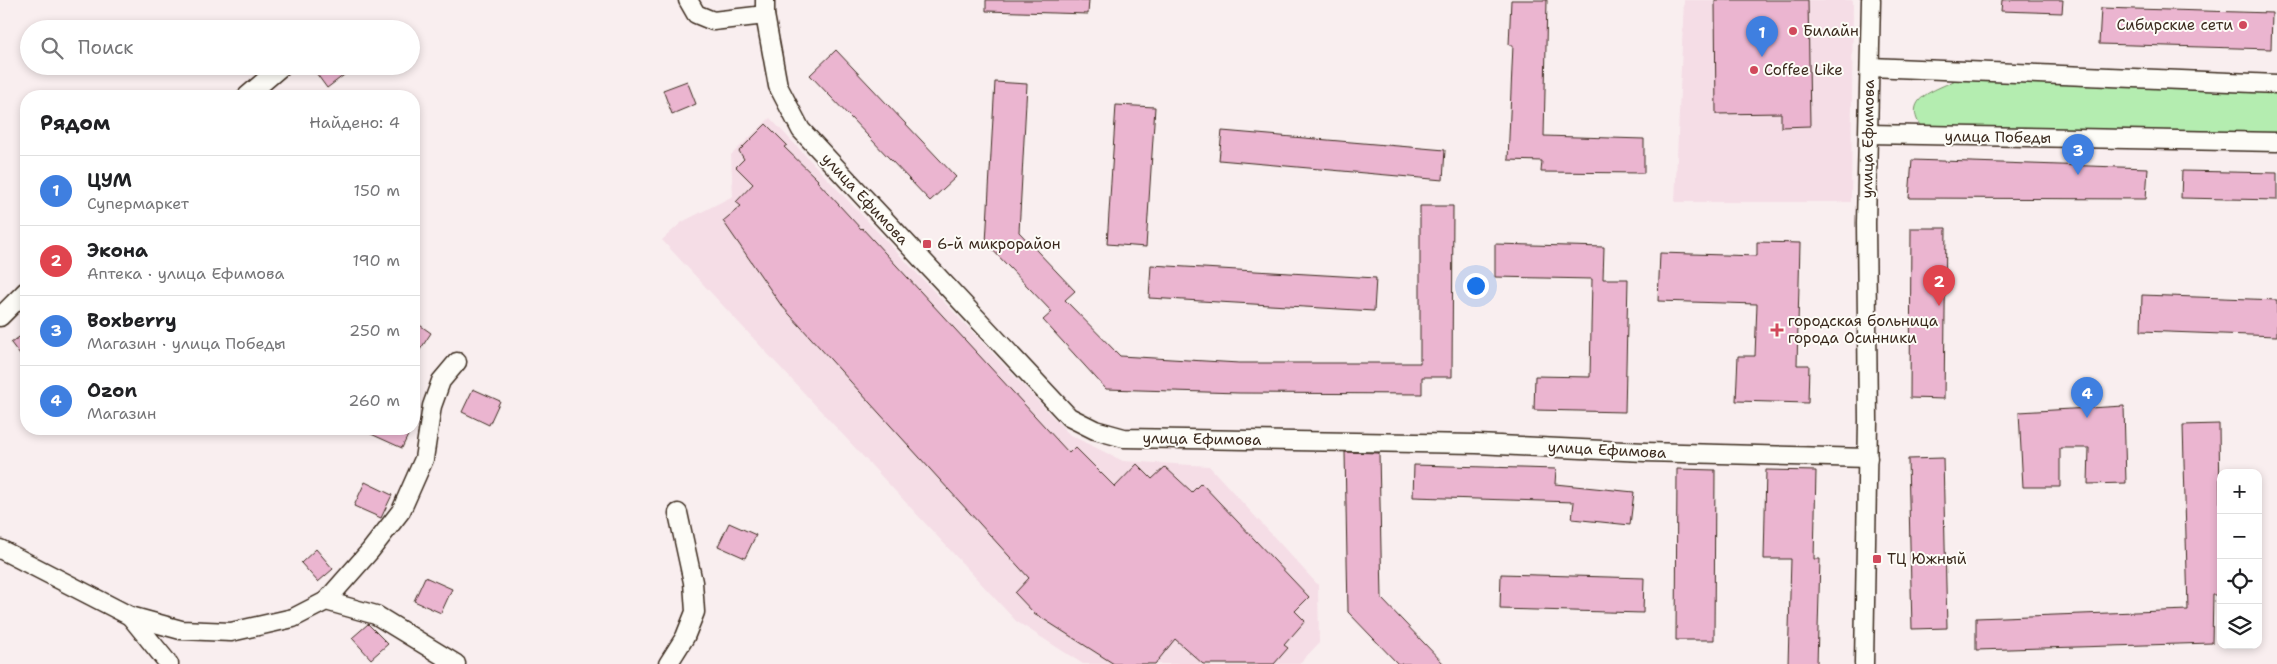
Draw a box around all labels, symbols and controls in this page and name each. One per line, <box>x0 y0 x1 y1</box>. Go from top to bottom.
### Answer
place label: Сибирские сети <box>2116 15 2233 35</box>
pin: 1 <box>1746 16 1778 57</box>
marker: Сибирские сети <box>2237 19 2249 31</box>
search box <box>20 20 420 75</box>
place label: Билайн <box>1803 21 1859 41</box>
marker: Билайн <box>1787 25 1799 37</box>
icon: search <box>38 34 66 62</box>
text: Поиск <box>78 35 133 60</box>
place label: Coffee Like <box>1764 60 1843 80</box>
marker: Coffee Like <box>1748 64 1760 76</box>
street label: улица Ефимова <box>1857 79 1879 199</box>
text: Рядом <box>40 109 110 137</box>
text: Найдено: 4 <box>309 112 400 133</box>
street label: улица Победы <box>1944 126 2052 148</box>
pin: 3 <box>2062 134 2094 175</box>
street label: улица Ефимова <box>817 149 913 250</box>
text: ЦУМ <box>87 168 132 193</box>
text: 1 <box>52 180 60 201</box>
text: 150 m <box>353 180 400 201</box>
text: Супермаркет <box>87 193 189 214</box>
place label: 6-й микрорайон <box>937 234 1061 254</box>
text: Экона <box>87 238 148 263</box>
marker: 6-й микрорайон <box>921 238 933 250</box>
text: 2 <box>50 250 62 271</box>
text: 190 m <box>353 250 400 271</box>
text: Аптека · улица Ефимова <box>87 263 285 284</box>
pin: 2 <box>1923 265 1955 306</box>
your location <box>1463 273 1489 299</box>
text: Boxberry <box>87 308 177 333</box>
place label: городская больница города Осинники <box>1788 311 1939 348</box>
text: 3 <box>50 320 62 341</box>
text: 250 m <box>349 320 400 341</box>
marker: городская больница города Осинники <box>1770 323 1784 337</box>
text: Магазин · улица Победы <box>87 333 286 354</box>
pin: 4 <box>2071 377 2103 418</box>
text: Ozon <box>87 378 137 403</box>
text: 4 <box>50 390 62 411</box>
text: 260 m <box>348 390 400 411</box>
text: Магазин <box>87 403 156 424</box>
street label: улица Ефимова <box>1142 428 1262 450</box>
street label: улица Ефимова <box>1547 437 1668 463</box>
map controls <box>2217 469 2262 649</box>
button: + <box>2217 469 2262 514</box>
button: − <box>2217 514 2262 559</box>
place label: ТЦ Южный <box>1887 549 1967 569</box>
marker: ТЦ Южный <box>1871 553 1883 565</box>
button: locate <box>2217 559 2262 604</box>
button: layers <box>2217 604 2262 649</box>

